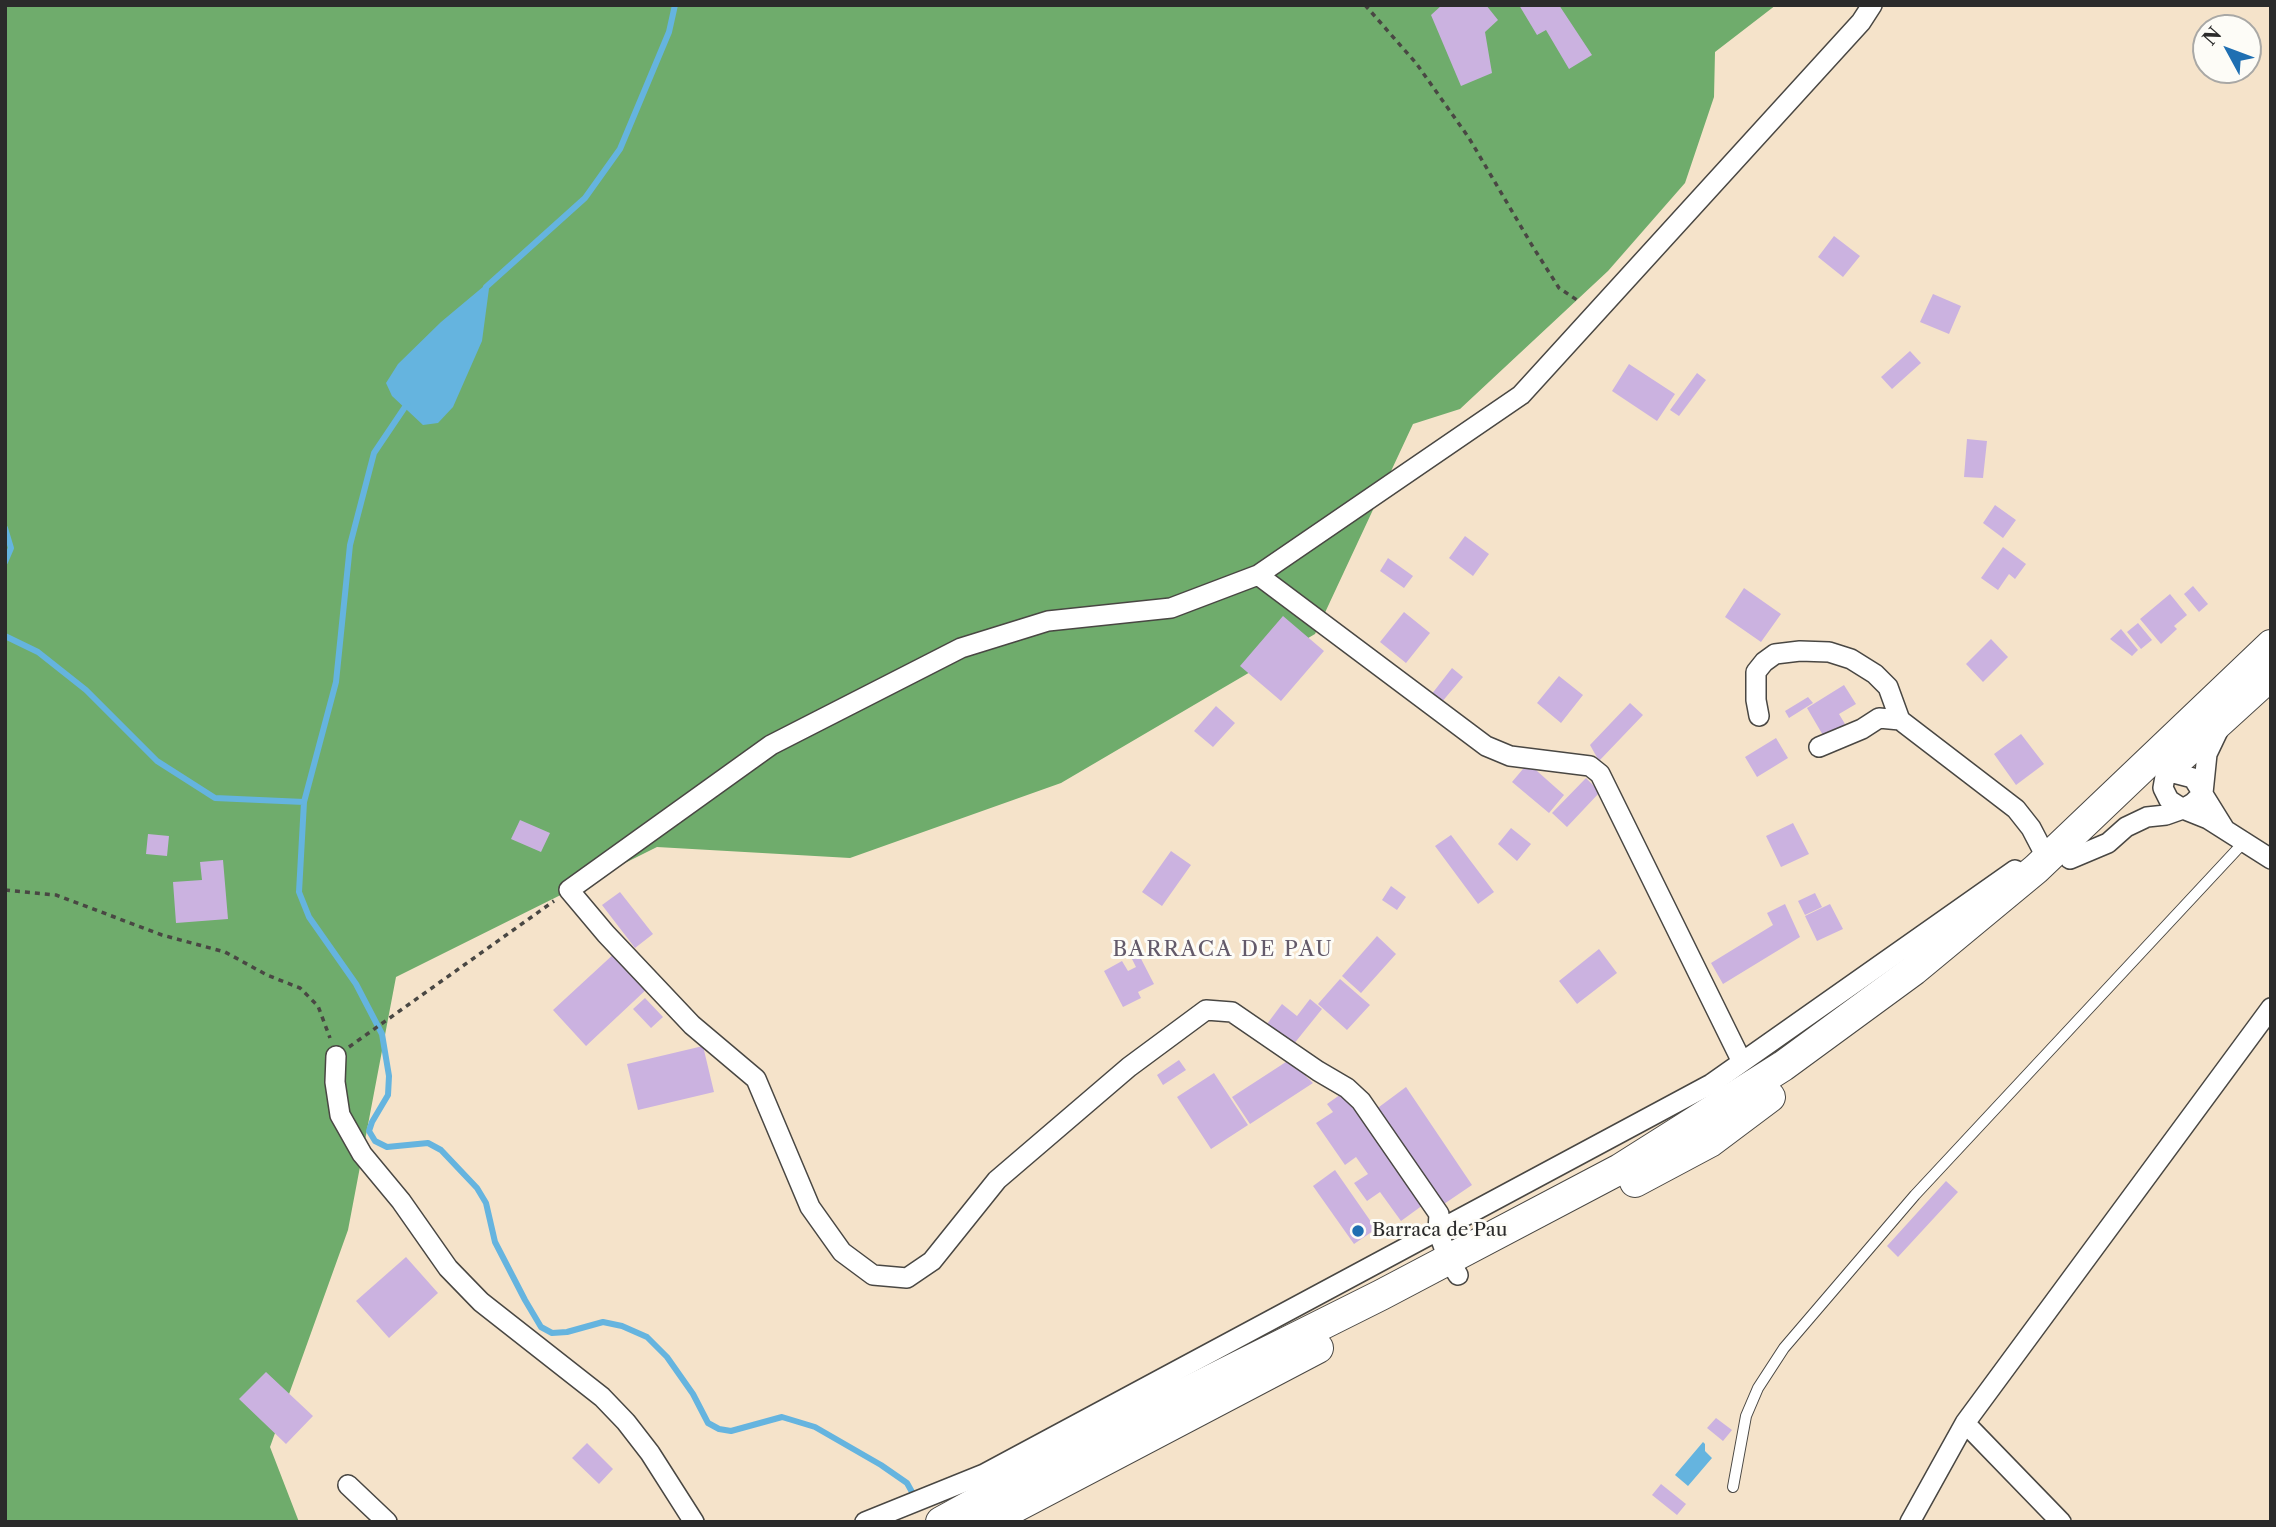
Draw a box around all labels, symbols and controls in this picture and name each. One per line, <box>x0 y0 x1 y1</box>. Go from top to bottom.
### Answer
north arrow <box>2192 14 2262 84</box>
text: N <box>2198 22 2226 50</box>
district label: BARRACA DE PAU <box>1114 937 1332 963</box>
place label: Barraca de Pau <box>1372 1220 1508 1242</box>
marker: Barraca de Pau <box>1350 1223 1366 1239</box>

